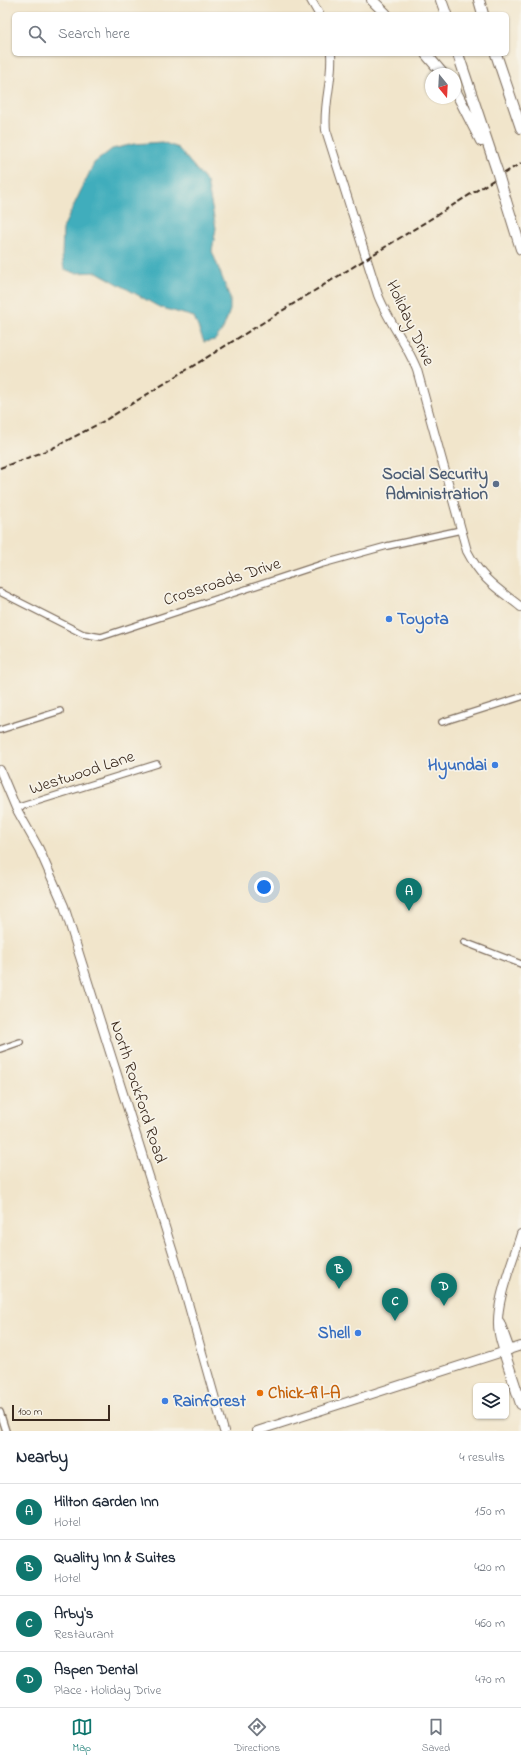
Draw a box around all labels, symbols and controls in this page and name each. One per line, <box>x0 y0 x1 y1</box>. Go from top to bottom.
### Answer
search box <box>12 12 509 56</box>
icon: search <box>26 23 48 45</box>
text: Search here <box>58 23 130 45</box>
north arrow <box>425 68 461 104</box>
street label: Holiday Drive <box>378 276 441 371</box>
place label: Social Security Administration <box>382 462 489 507</box>
marker: Social Security Administration <box>491 479 501 489</box>
street label: Crossroads Drive <box>160 551 284 613</box>
place label: Toyota <box>397 607 449 634</box>
marker: Toyota <box>384 614 394 624</box>
street label: Westwood Lane <box>26 744 138 802</box>
place label: Hyundai <box>428 753 487 780</box>
marker: Hyundai <box>490 760 500 770</box>
your location <box>254 877 274 897</box>
pin: A <box>396 878 422 911</box>
street label: North Rockford Road <box>103 1017 173 1167</box>
pin: B <box>326 1256 352 1289</box>
pin: D <box>431 1273 457 1306</box>
pin: C <box>382 1288 408 1321</box>
place label: Shell <box>318 1321 350 1346</box>
marker: Shell <box>353 1328 363 1338</box>
place label: Chick-fil-A <box>268 1381 341 1406</box>
map controls <box>473 1383 509 1419</box>
button: layers <box>473 1383 509 1419</box>
marker: Chick-fil-A <box>255 1388 265 1398</box>
place label: Rainforest <box>173 1389 246 1414</box>
marker: Rainforest <box>160 1396 170 1406</box>
scale bar <box>12 1403 110 1422</box>
text: 100 m <box>18 1404 42 1420</box>
text: Nearby <box>16 1445 68 1470</box>
text: 4 results <box>459 1448 505 1467</box>
text: Hilton Garden Inn <box>54 1491 159 1513</box>
text: A <box>25 1502 33 1521</box>
text: 150 m <box>474 1502 505 1521</box>
text: Hotel <box>54 1513 81 1532</box>
text: Quality Inn & Suites <box>54 1547 176 1569</box>
text: B <box>25 1558 33 1577</box>
text: 420 m <box>474 1558 505 1577</box>
text: Hotel <box>54 1569 81 1588</box>
text: Arby's <box>54 1603 93 1625</box>
text: C <box>25 1614 33 1633</box>
text: 460 m <box>475 1614 505 1633</box>
text: Restaurant <box>54 1625 114 1644</box>
text: Aspen Dental <box>54 1659 138 1681</box>
text: D <box>24 1670 34 1689</box>
text: 470 m <box>475 1670 505 1689</box>
text: Place · Holiday Drive <box>54 1681 161 1700</box>
tab: Map <box>71 1716 93 1756</box>
tab: Directions <box>234 1716 280 1756</box>
tab: Saved <box>422 1716 450 1756</box>

